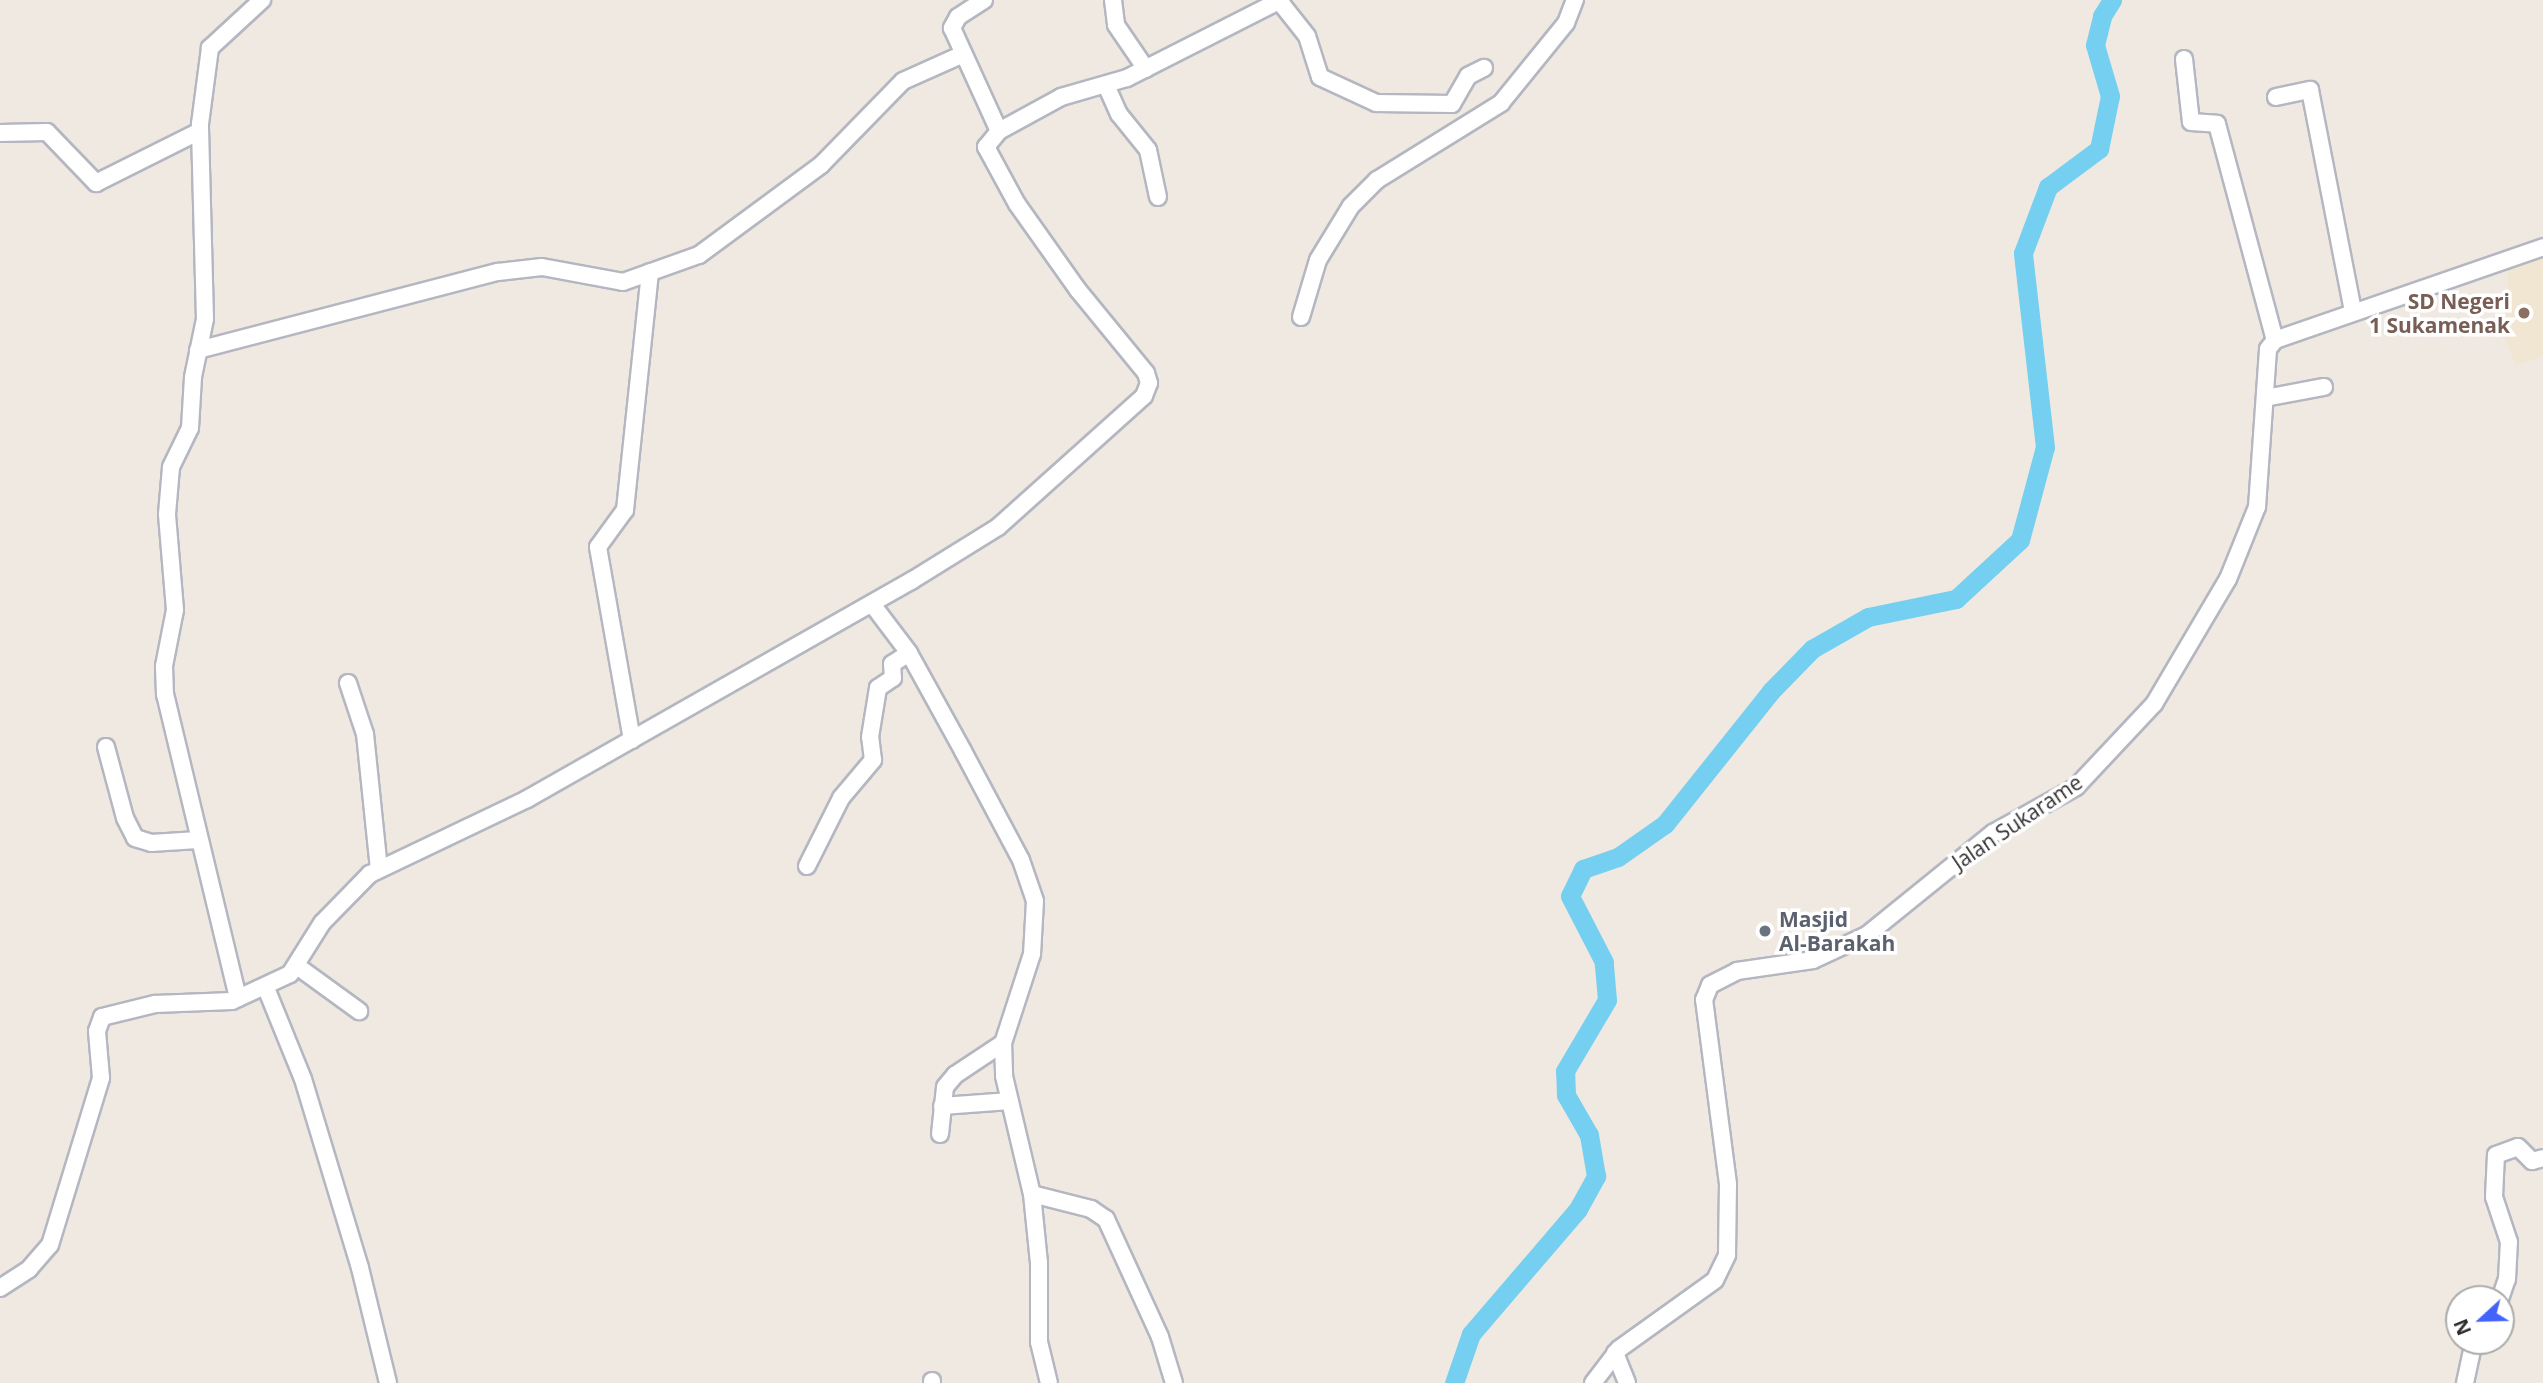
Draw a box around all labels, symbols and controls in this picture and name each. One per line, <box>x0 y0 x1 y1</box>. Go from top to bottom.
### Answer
place label: SD Negeri 1 Sukamenak <box>2369 288 2510 338</box>
marker: SD Negeri 1 Sukamenak <box>2516 305 2532 321</box>
street label: Jalan Sukarame <box>1947 769 2087 875</box>
place label: Masjid Al-Barakah <box>1779 906 1895 956</box>
marker: Masjid Al-Barakah <box>1757 923 1773 939</box>
north arrow <box>2445 1285 2515 1355</box>
text: N <box>2447 1315 2477 1339</box>

